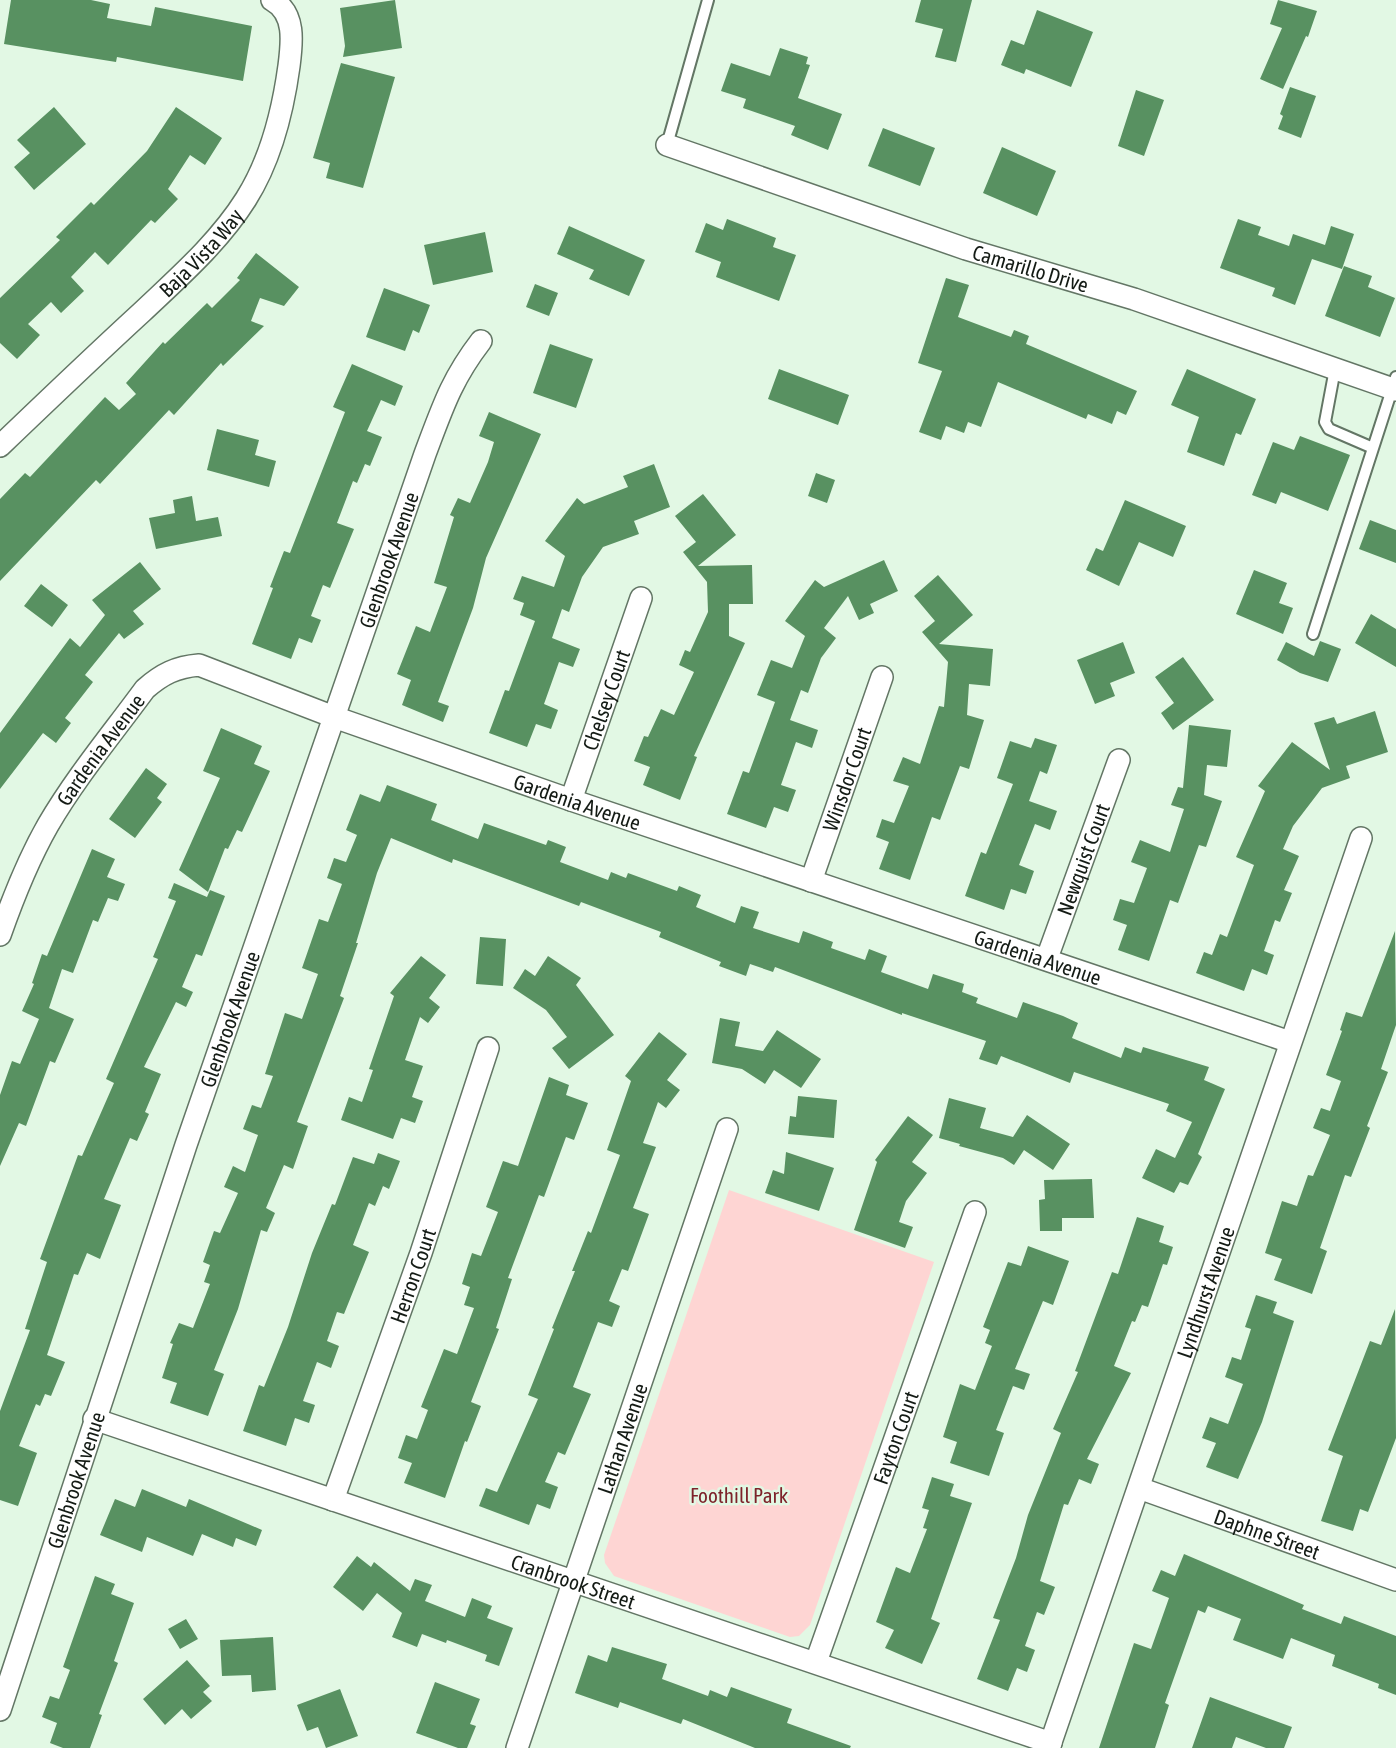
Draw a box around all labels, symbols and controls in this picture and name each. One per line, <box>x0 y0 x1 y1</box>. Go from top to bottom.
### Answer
street label: Baja Vista Way <box>154 204 248 302</box>
street label: Camarillo Drive <box>970 240 1091 297</box>
street label: Glenbrook Avenue <box>354 489 423 631</box>
street label: Chelsey Court <box>577 646 634 753</box>
street label: Gardenia Avenue <box>51 689 149 810</box>
street label: Winsdor Court <box>817 724 876 834</box>
street label: Gardenia Avenue <box>511 769 644 835</box>
street label: Newquist Court <box>1052 800 1114 918</box>
street label: Gardenia Avenue <box>971 925 1105 990</box>
street label: Glenbrook Avenue <box>195 948 264 1090</box>
street label: Lyndhurst Avenue <box>1172 1223 1239 1361</box>
street label: Herron Court <box>385 1225 440 1326</box>
street label: Lathan Avenue <box>592 1380 652 1497</box>
street label: Fayton Court <box>868 1388 923 1487</box>
street label: Glenbrook Avenue <box>42 1409 109 1552</box>
park label: Foothill Park <box>690 1483 788 1507</box>
street label: Daphne Street <box>1211 1504 1323 1564</box>
street label: Cranbrook Street <box>508 1549 638 1613</box>

